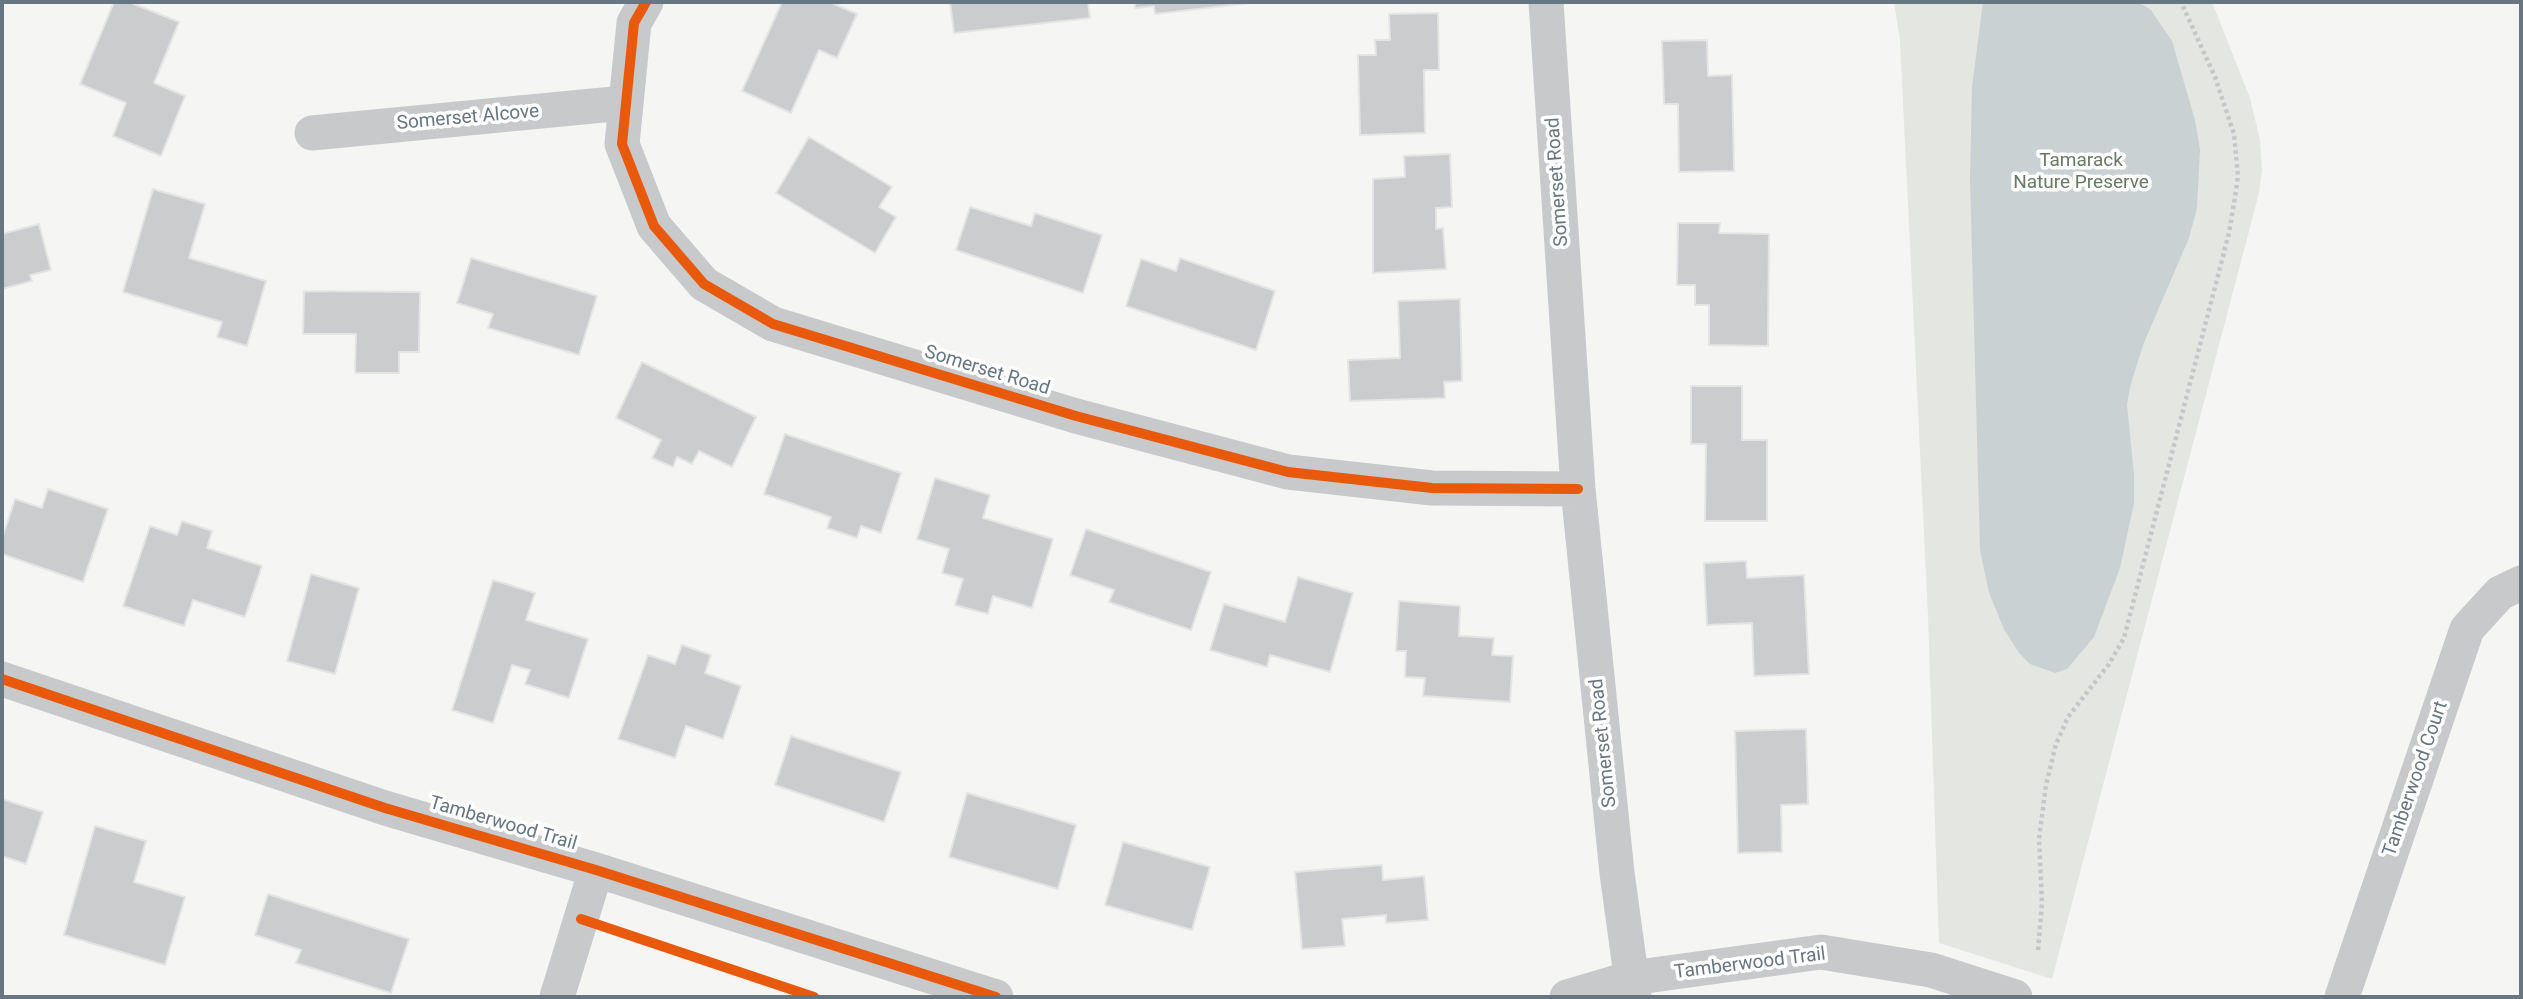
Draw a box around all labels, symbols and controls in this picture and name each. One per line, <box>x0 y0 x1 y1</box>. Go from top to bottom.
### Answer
street label: Somerset Alcove <box>396 100 540 136</box>
street label: Somerset Road <box>1542 117 1574 247</box>
park label: Tamarack Nature Preserve <box>2013 150 2149 194</box>
street label: Somerset Road <box>922 341 1052 401</box>
street label: Somerset Road <box>1586 677 1622 809</box>
street label: Tamberwood Court <box>2379 698 2453 860</box>
street label: Tamberwood Trail <box>427 792 579 856</box>
street label: Tamberwood Trail <box>1673 943 1827 985</box>

